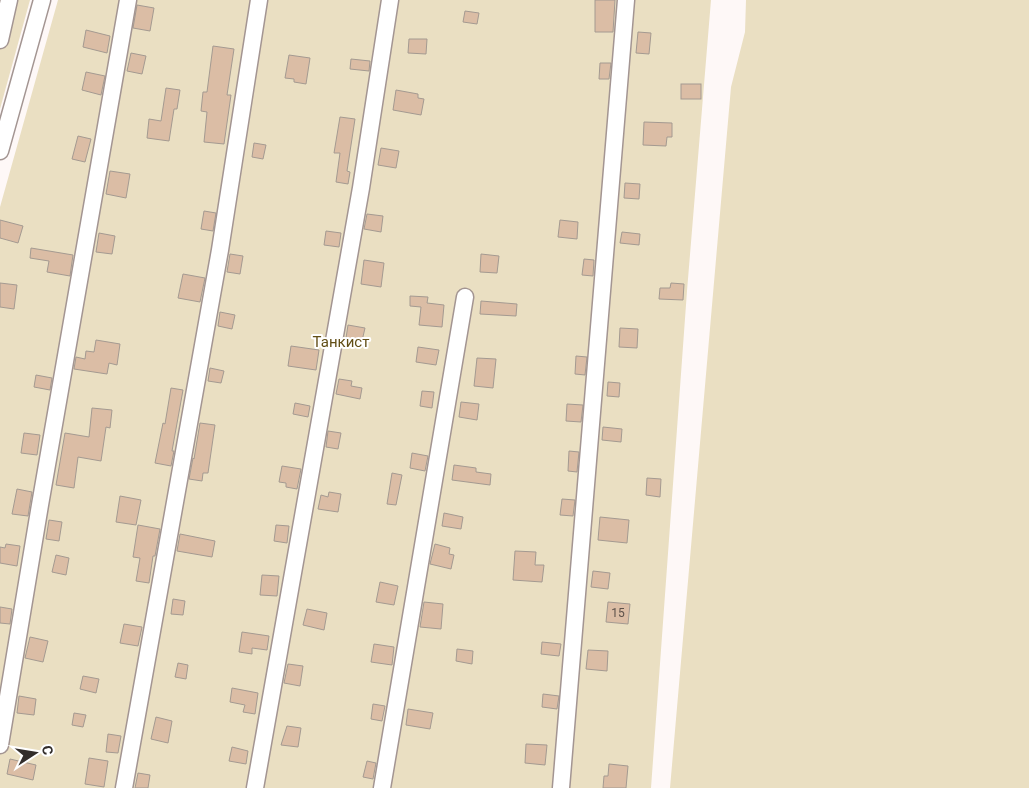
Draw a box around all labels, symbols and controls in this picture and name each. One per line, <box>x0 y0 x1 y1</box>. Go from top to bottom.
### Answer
park label: Танкист <box>313 333 369 351</box>
house number: 15 <box>611 606 625 620</box>
north arrow <box>10 728 60 778</box>
text: С <box>39 744 56 756</box>

